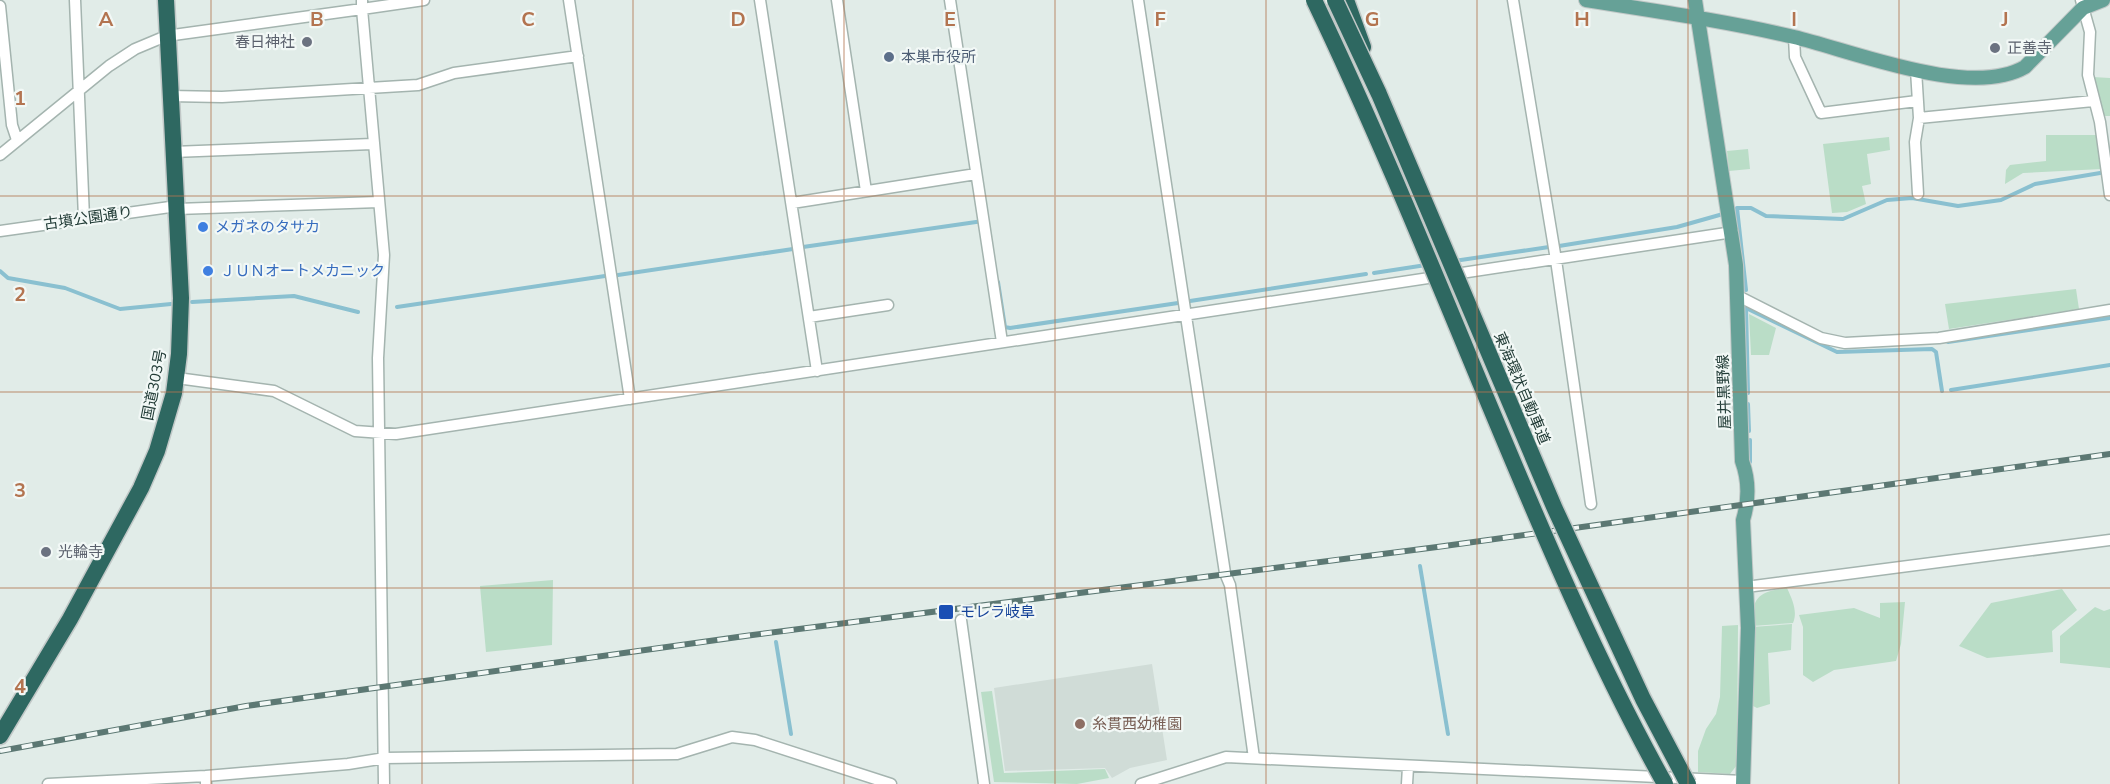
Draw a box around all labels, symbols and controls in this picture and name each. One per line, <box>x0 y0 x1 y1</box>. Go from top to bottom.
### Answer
text: A <box>99 6 114 33</box>
text: B <box>310 6 324 33</box>
text: C <box>521 6 535 33</box>
text: D <box>730 6 746 33</box>
text: E <box>944 6 956 33</box>
text: F <box>1154 6 1166 33</box>
text: G <box>1365 6 1379 33</box>
text: H <box>1574 6 1590 33</box>
text: I <box>1791 6 1797 33</box>
text: J <box>2000 6 2009 33</box>
place label: 春日神社 <box>235 32 295 52</box>
marker: 春日神社 <box>300 35 314 49</box>
place label: 正善寺 <box>2007 38 2052 58</box>
marker: 正善寺 <box>1988 41 2002 55</box>
place label: 本巣市役所 <box>901 47 976 67</box>
marker: 本巣市役所 <box>882 50 896 64</box>
text: 1 <box>14 85 26 112</box>
street label: 古墳公園通り <box>42 202 134 234</box>
place label: メガネのタサカ <box>215 217 320 237</box>
marker: メガネのタサカ <box>196 220 210 234</box>
place label: ＪＵＮオートメカニック <box>220 261 385 281</box>
marker: ＪＵＮオートメカニック <box>201 264 215 278</box>
text: 2 <box>14 281 26 308</box>
street label: 東海環状自動車道 <box>1489 329 1555 447</box>
street label: 国道303号 <box>137 348 171 422</box>
street label: 屋井黒野線 <box>1713 354 1735 430</box>
text: 3 <box>14 477 26 504</box>
place label: 光輪寺 <box>58 542 103 562</box>
marker: 光輪寺 <box>39 545 53 559</box>
place label: モレラ岐阜 <box>960 602 1035 622</box>
marker: モレラ岐阜 <box>937 603 955 621</box>
text: 4 <box>14 673 26 700</box>
place label: 糸貫西幼稚園 <box>1092 714 1182 734</box>
marker: 糸貫西幼稚園 <box>1073 717 1087 731</box>

